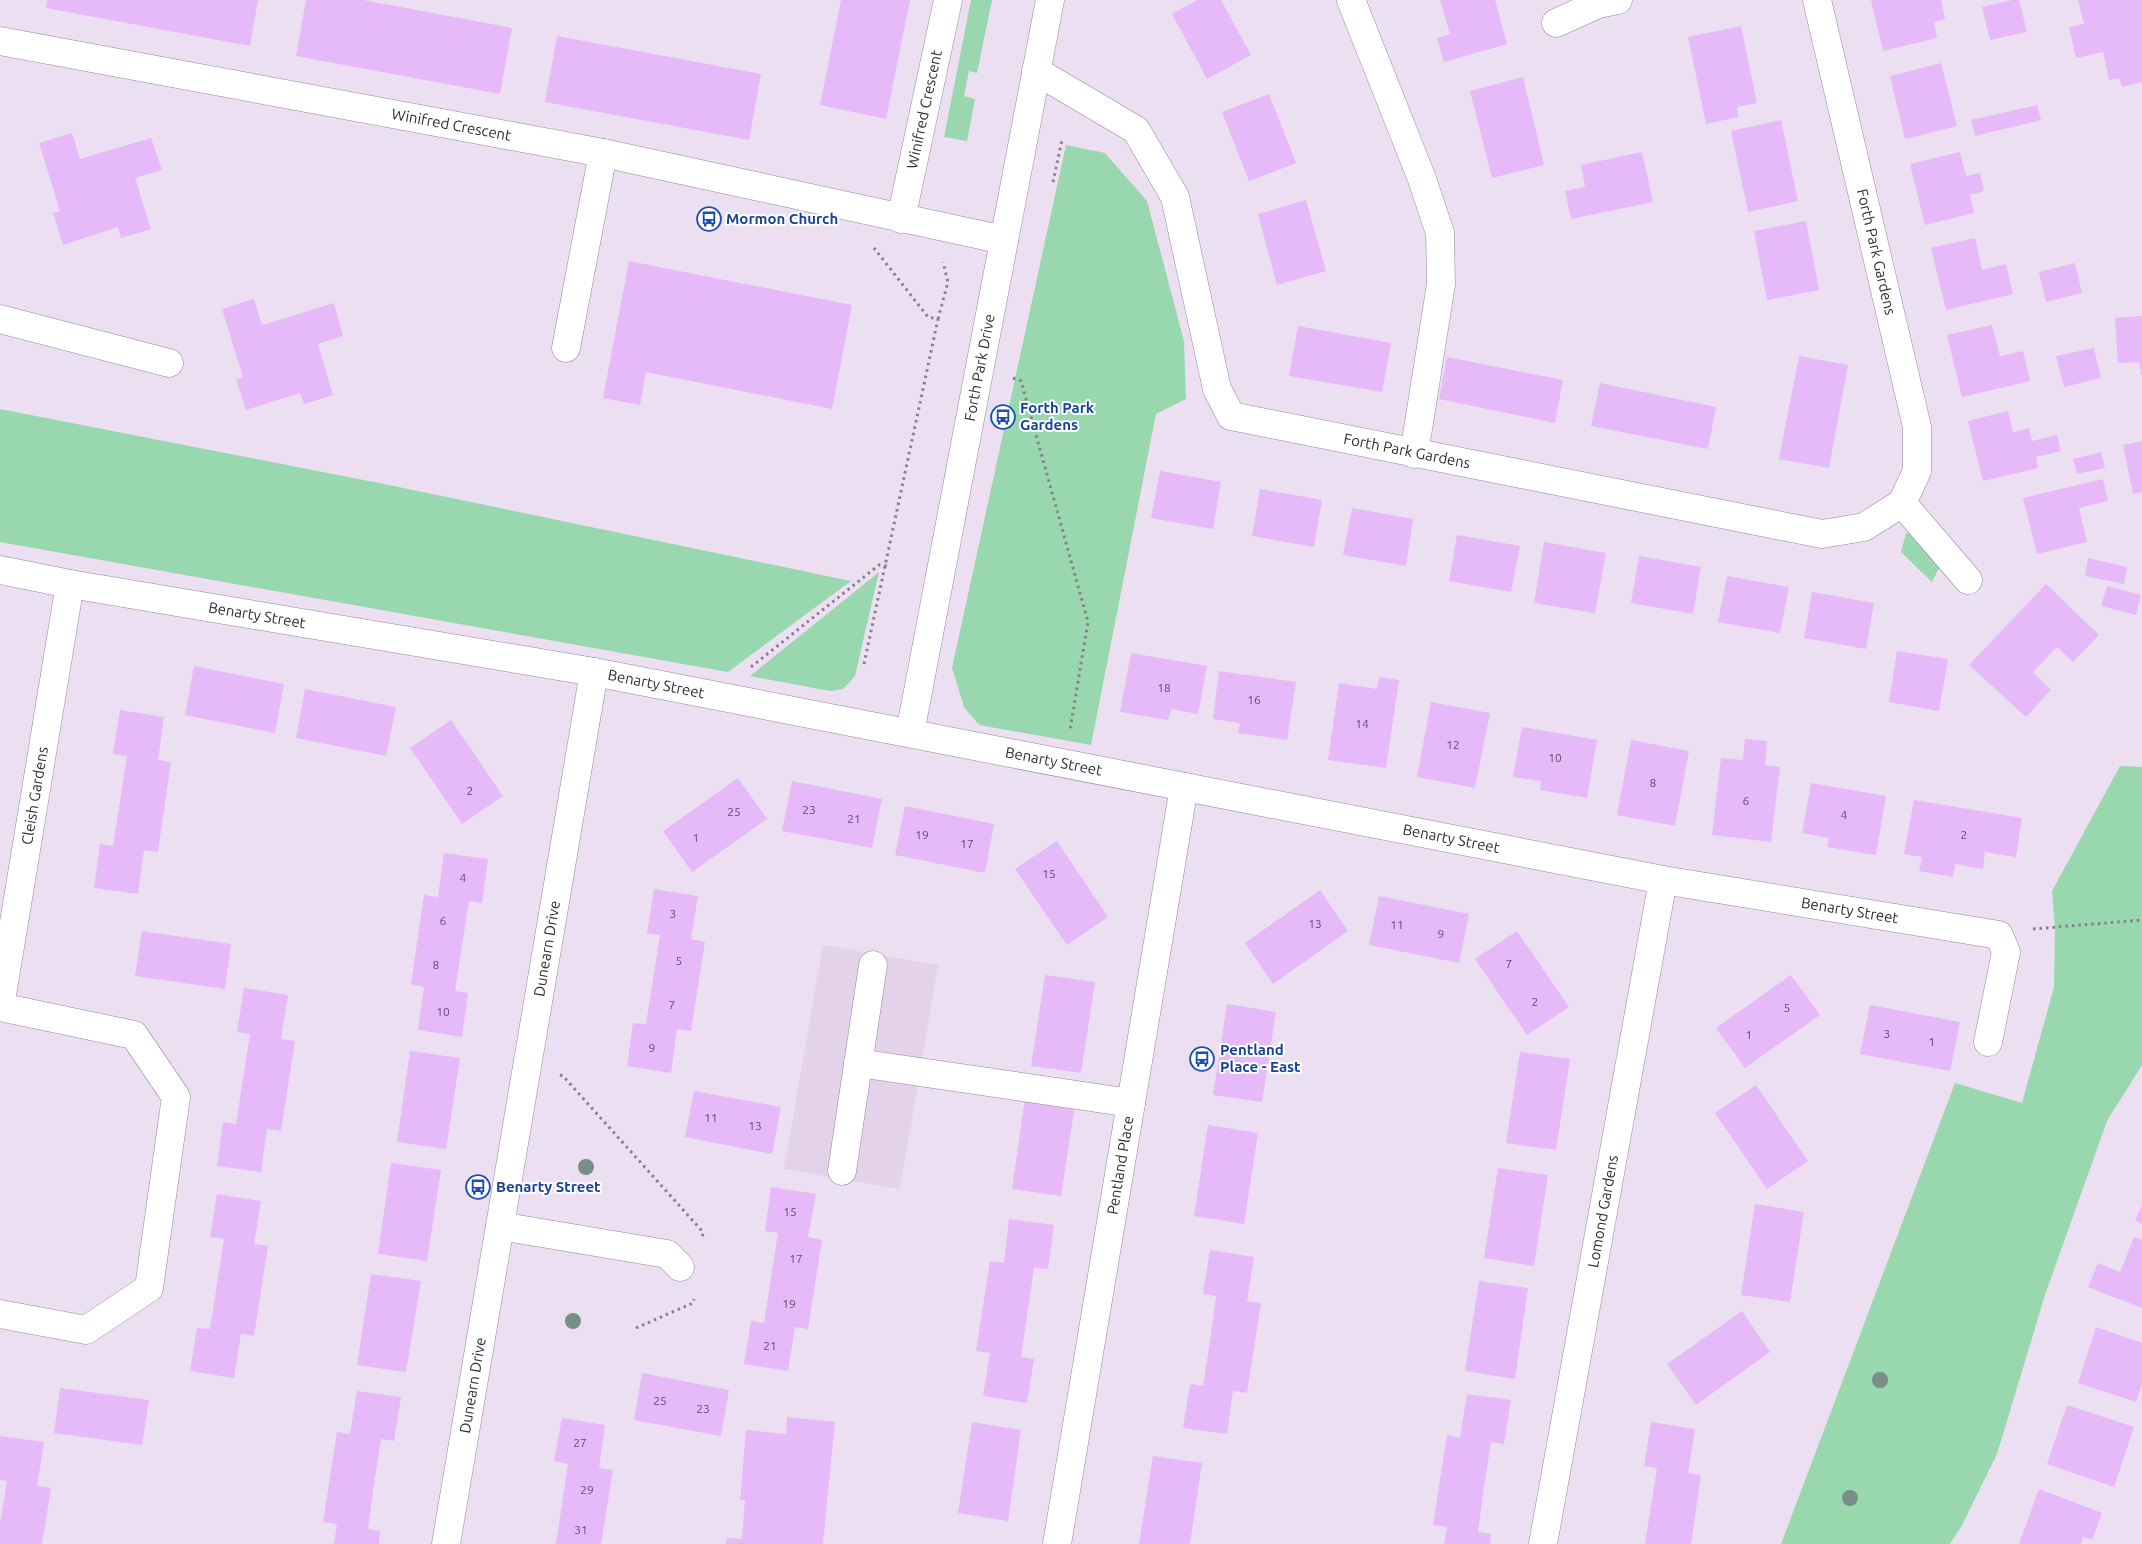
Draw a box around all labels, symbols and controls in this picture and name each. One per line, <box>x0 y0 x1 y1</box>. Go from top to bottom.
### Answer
street label: Winifred Crescent <box>903 48 945 170</box>
street label: Winifred Crescent <box>390 105 513 144</box>
street label: Forth Park Gardens <box>1854 187 1899 317</box>
bus stop icon: Mormon Church <box>696 206 722 232</box>
place label: Mormon Church <box>726 210 838 227</box>
street label: Forth Park Drive <box>961 312 998 423</box>
place label: Forth Park Gardens <box>1020 399 1095 433</box>
bus stop icon: Forth Park Gardens <box>990 404 1016 430</box>
street label: Forth Park Gardens <box>1342 430 1472 472</box>
street label: Benarty Street <box>207 598 307 631</box>
street label: Benarty Street <box>606 666 706 701</box>
house number: 18 <box>1157 681 1171 694</box>
house number: 16 <box>1247 693 1261 706</box>
house number: 14 <box>1355 717 1369 730</box>
house number: 12 <box>1446 738 1460 751</box>
street label: Benarty Street <box>1004 743 1104 779</box>
street label: Cleish Gardens <box>18 745 51 846</box>
house number: 10 <box>1548 751 1562 764</box>
house number: 8 <box>1650 776 1657 789</box>
house number: 2 <box>467 784 473 797</box>
house number: 6 <box>1743 794 1750 807</box>
house number: 23 <box>802 803 816 816</box>
house number: 25 <box>727 805 741 818</box>
house number: 4 <box>1841 808 1848 821</box>
house number: 21 <box>847 812 861 825</box>
street label: Benarty Street <box>1401 821 1501 856</box>
house number: 19 <box>915 828 929 841</box>
house number: 2 <box>1961 828 1967 841</box>
house number: 1 <box>693 831 699 844</box>
house number: 17 <box>960 837 974 850</box>
house number: 15 <box>1042 867 1056 880</box>
house number: 4 <box>460 871 467 884</box>
street label: Benarty Street <box>1800 894 1900 926</box>
street label: Dunearn Drive <box>530 899 563 998</box>
house number: 3 <box>670 907 676 920</box>
house number: 6 <box>440 914 447 927</box>
house number: 13 <box>1308 917 1322 930</box>
house number: 11 <box>1390 918 1404 931</box>
house number: 9 <box>1438 927 1444 940</box>
house number: 5 <box>676 954 682 967</box>
house number: 7 <box>1506 957 1512 970</box>
house number: 8 <box>433 958 440 971</box>
house number: 2 <box>1532 995 1538 1008</box>
house number: 7 <box>669 998 675 1011</box>
house number: 5 <box>1784 1001 1790 1014</box>
house number: 10 <box>436 1005 450 1018</box>
house number: 3 <box>1884 1027 1890 1040</box>
house number: 1 <box>1746 1028 1752 1041</box>
house number: 1 <box>1929 1035 1935 1048</box>
house number: 9 <box>649 1041 655 1054</box>
place label: Pentland Place - East <box>1220 1041 1301 1075</box>
bus stop icon: Pentland Place - East <box>1189 1046 1215 1072</box>
house number: 11 <box>704 1111 718 1124</box>
street label: Pentland Place <box>1103 1115 1137 1216</box>
house number: 13 <box>748 1119 762 1132</box>
street label: Lomond Gardens <box>1584 1153 1621 1269</box>
bus stop icon: Benarty Street <box>465 1174 491 1200</box>
place label: Benarty Street <box>496 1178 601 1195</box>
house number: 15 <box>783 1205 797 1218</box>
house number: 17 <box>789 1252 803 1265</box>
house number: 19 <box>782 1297 796 1310</box>
street label: Dunearn Drive <box>456 1336 489 1434</box>
house number: 21 <box>763 1339 777 1352</box>
house number: 25 <box>653 1394 667 1407</box>
house number: 23 <box>696 1402 710 1415</box>
house number: 27 <box>573 1436 587 1449</box>
house number: 29 <box>580 1483 594 1496</box>
house number: 31 <box>574 1523 588 1536</box>

